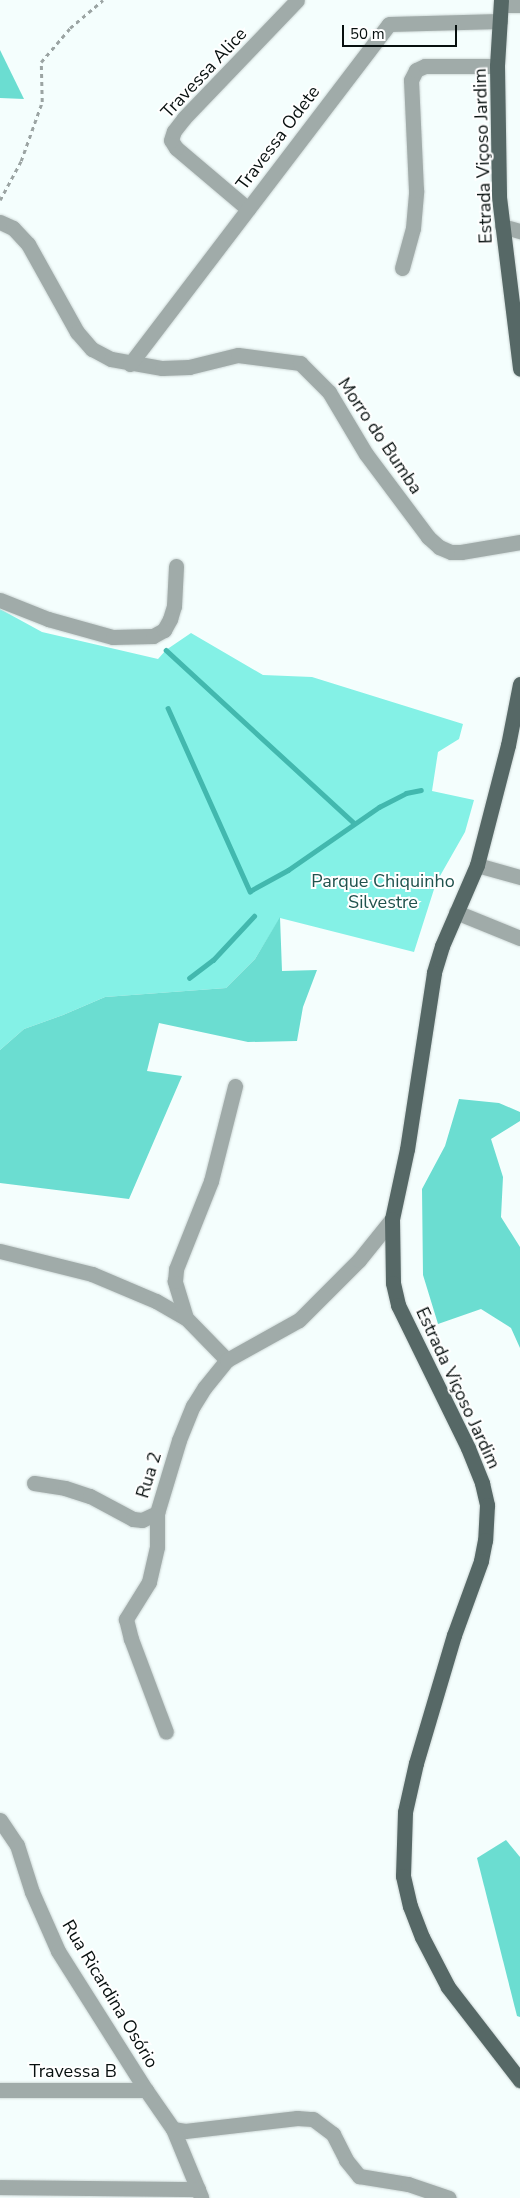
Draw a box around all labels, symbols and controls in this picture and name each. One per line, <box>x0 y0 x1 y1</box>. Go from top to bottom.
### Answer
scale bar <box>345 15 460 47</box>
street label: Travessa Alice <box>157 23 251 123</box>
text: 50 m <box>350 24 385 44</box>
street label: Estrada Viçoso Jardim <box>469 68 497 244</box>
street label: Travessa Odete <box>232 82 324 194</box>
street label: Morro do Bumba <box>333 374 427 498</box>
park label: Parque Chiquinho Silvestre <box>311 871 455 914</box>
street label: Estrada Viçoso Jardim <box>411 1304 505 1472</box>
street label: Rua 2 <box>132 1449 166 1501</box>
street label: Rua Ricardina Osório <box>57 1916 163 2072</box>
street label: Travessa B <box>29 2060 117 2082</box>

